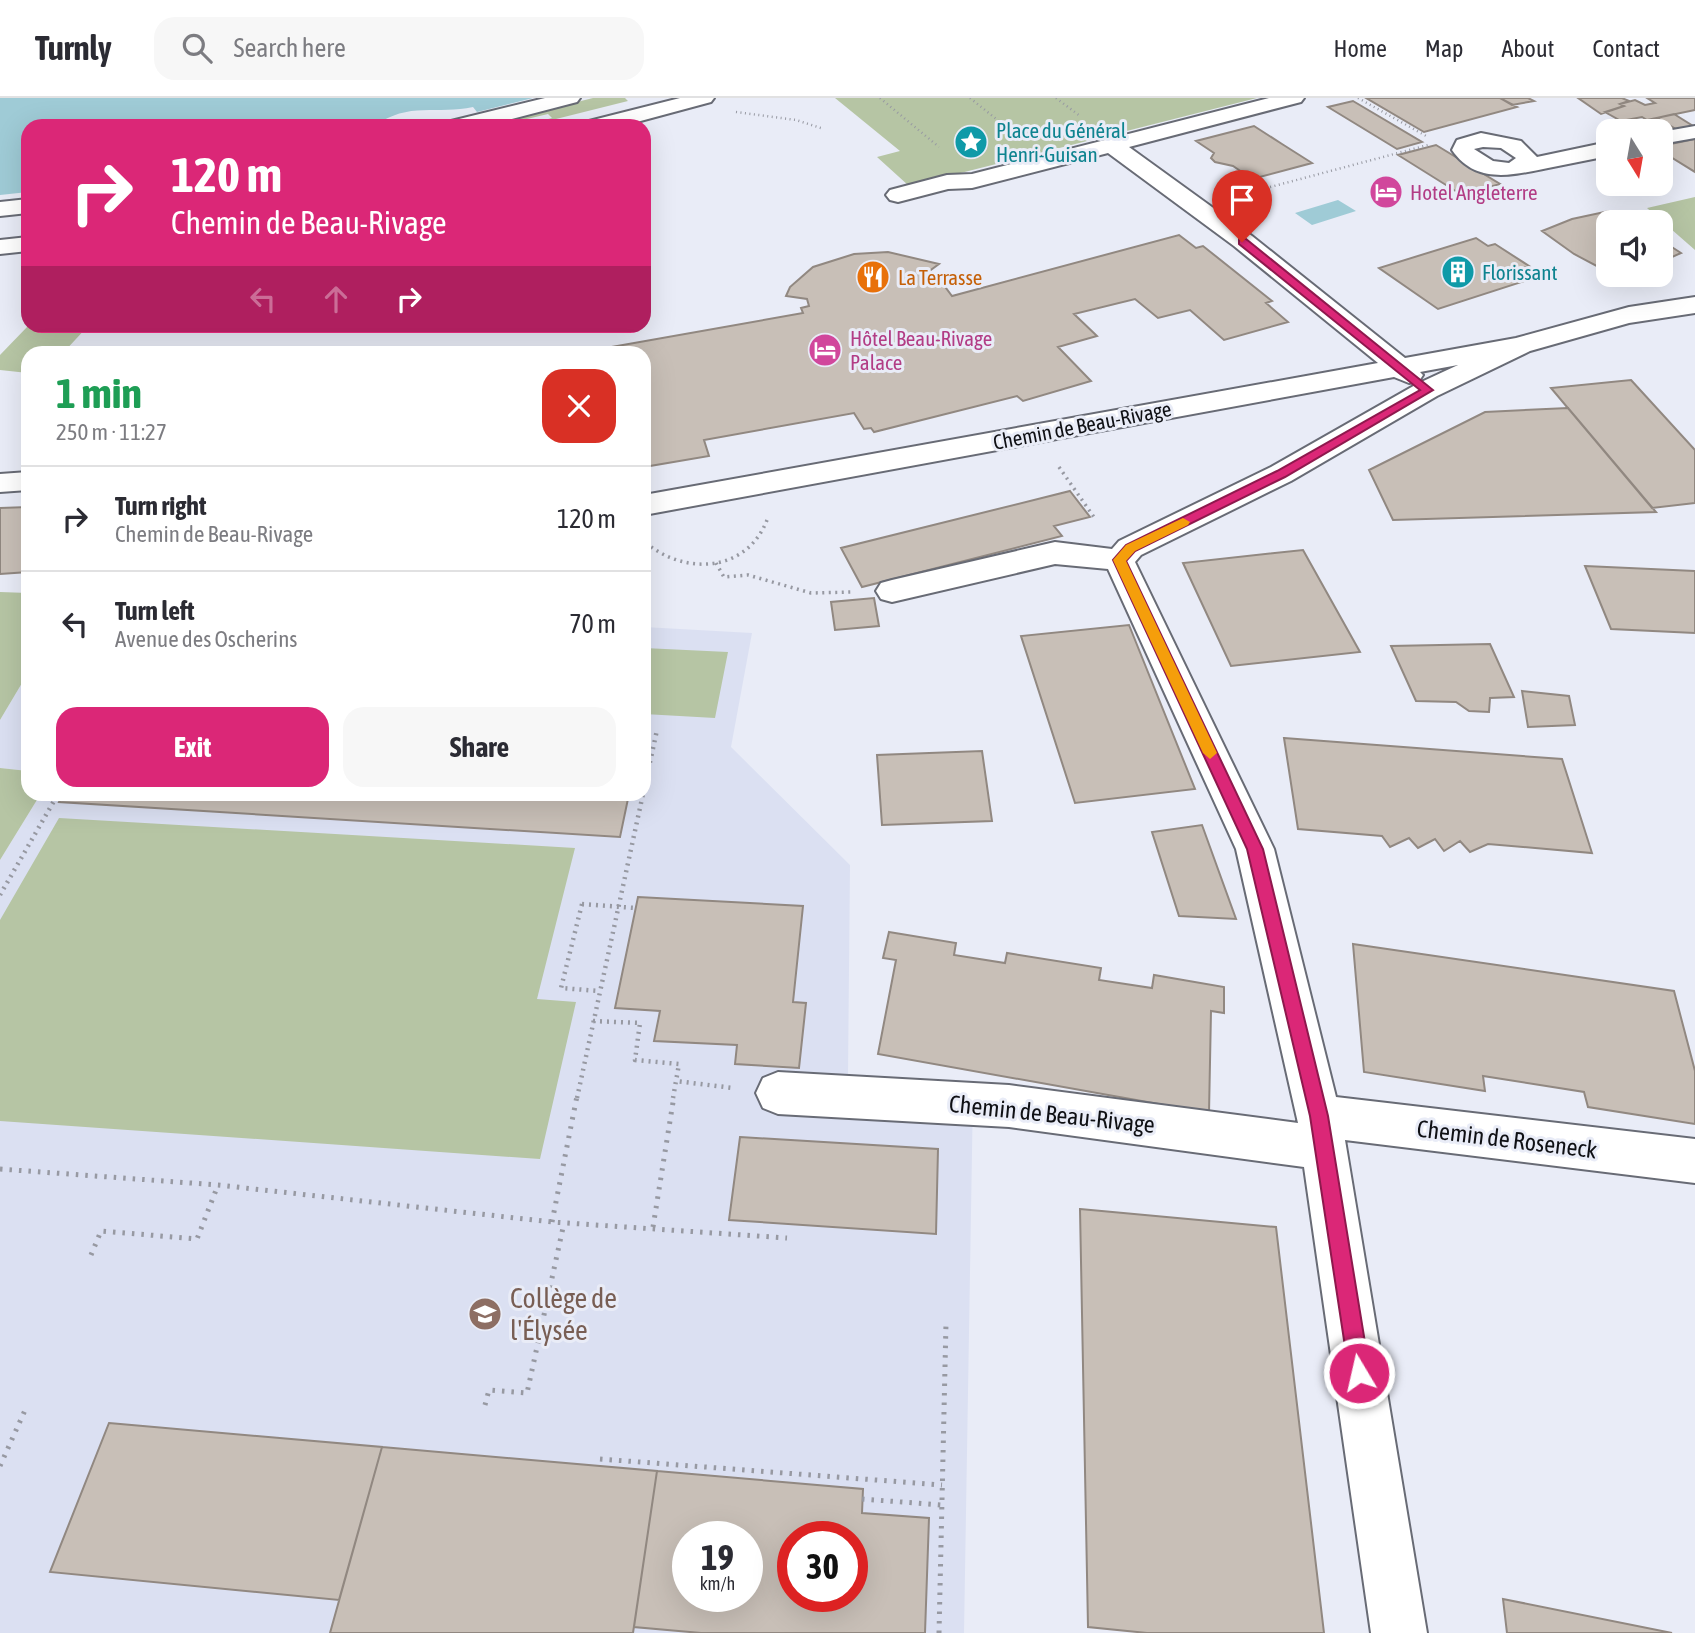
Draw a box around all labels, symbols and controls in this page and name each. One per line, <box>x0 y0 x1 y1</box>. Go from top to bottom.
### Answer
search box <box>154 17 644 80</box>
text: Turnly <box>35 29 112 67</box>
icon: search <box>178 29 216 67</box>
text: Search here <box>234 33 346 63</box>
text: Home <box>1333 35 1387 62</box>
text: Map <box>1425 35 1463 62</box>
text: About <box>1501 35 1554 62</box>
text: Contact <box>1592 35 1660 62</box>
place label: Place du Général Henri-Guisan <box>996 118 1127 166</box>
north arrow <box>1596 119 1673 196</box>
map controls <box>1596 119 1673 287</box>
place icon: Place du Général Henri-Guisan <box>952 123 990 161</box>
text: 120 m <box>171 146 282 202</box>
icon: right <box>56 147 147 238</box>
pin <box>1212 170 1272 242</box>
hotel icon: Hotel Angleterre <box>1367 173 1405 211</box>
place label: Hotel Angleterre <box>1410 180 1538 204</box>
icon: arrive <box>1223 181 1261 219</box>
text: Chemin de Beau-Rivage <box>171 204 447 241</box>
button: sound <box>1596 210 1673 287</box>
building icon: Florissant <box>1439 253 1477 291</box>
restaurant icon: La Terrasse <box>854 258 892 296</box>
place label: Florissant <box>1482 260 1558 284</box>
place label: La Terrasse <box>898 265 982 289</box>
icon: left <box>244 280 282 318</box>
icon: ahead <box>317 280 355 318</box>
icon: right <box>390 280 428 318</box>
place label: Hôtel Beau-Rivage Palace <box>850 326 992 374</box>
hotel icon: Hôtel Beau-Rivage Palace <box>806 331 844 369</box>
text: 1 min <box>56 369 142 417</box>
button: close <box>542 369 616 443</box>
street label: Chemin de Beau-Rivage <box>991 396 1173 454</box>
text: 250 m · 11:27 <box>56 419 167 445</box>
text: Turn right <box>115 491 206 521</box>
icon: right <box>56 500 94 538</box>
text: 120 m <box>557 504 616 534</box>
text: Chemin de Beau-Rivage <box>115 521 313 547</box>
text: Turn left <box>115 596 195 626</box>
icon: left <box>56 605 94 643</box>
text: 70 m <box>569 609 616 639</box>
text: Avenue des Oscherins <box>115 626 297 652</box>
button: Exit <box>56 707 329 787</box>
button: Share <box>343 707 616 787</box>
street label: Chemin de Beau-Rivage <box>948 1090 1156 1138</box>
street label: Chemin de Roseneck <box>1415 1115 1599 1163</box>
place label: Collège de l'Élysée <box>510 1282 617 1346</box>
school or university icon: Collège de l'Élysée <box>466 1295 504 1333</box>
position arrow <box>1322 1336 1396 1410</box>
speed limit sign: 30 <box>777 1521 868 1612</box>
text: 19 <box>701 1537 734 1577</box>
text: km/h <box>700 1573 735 1594</box>

